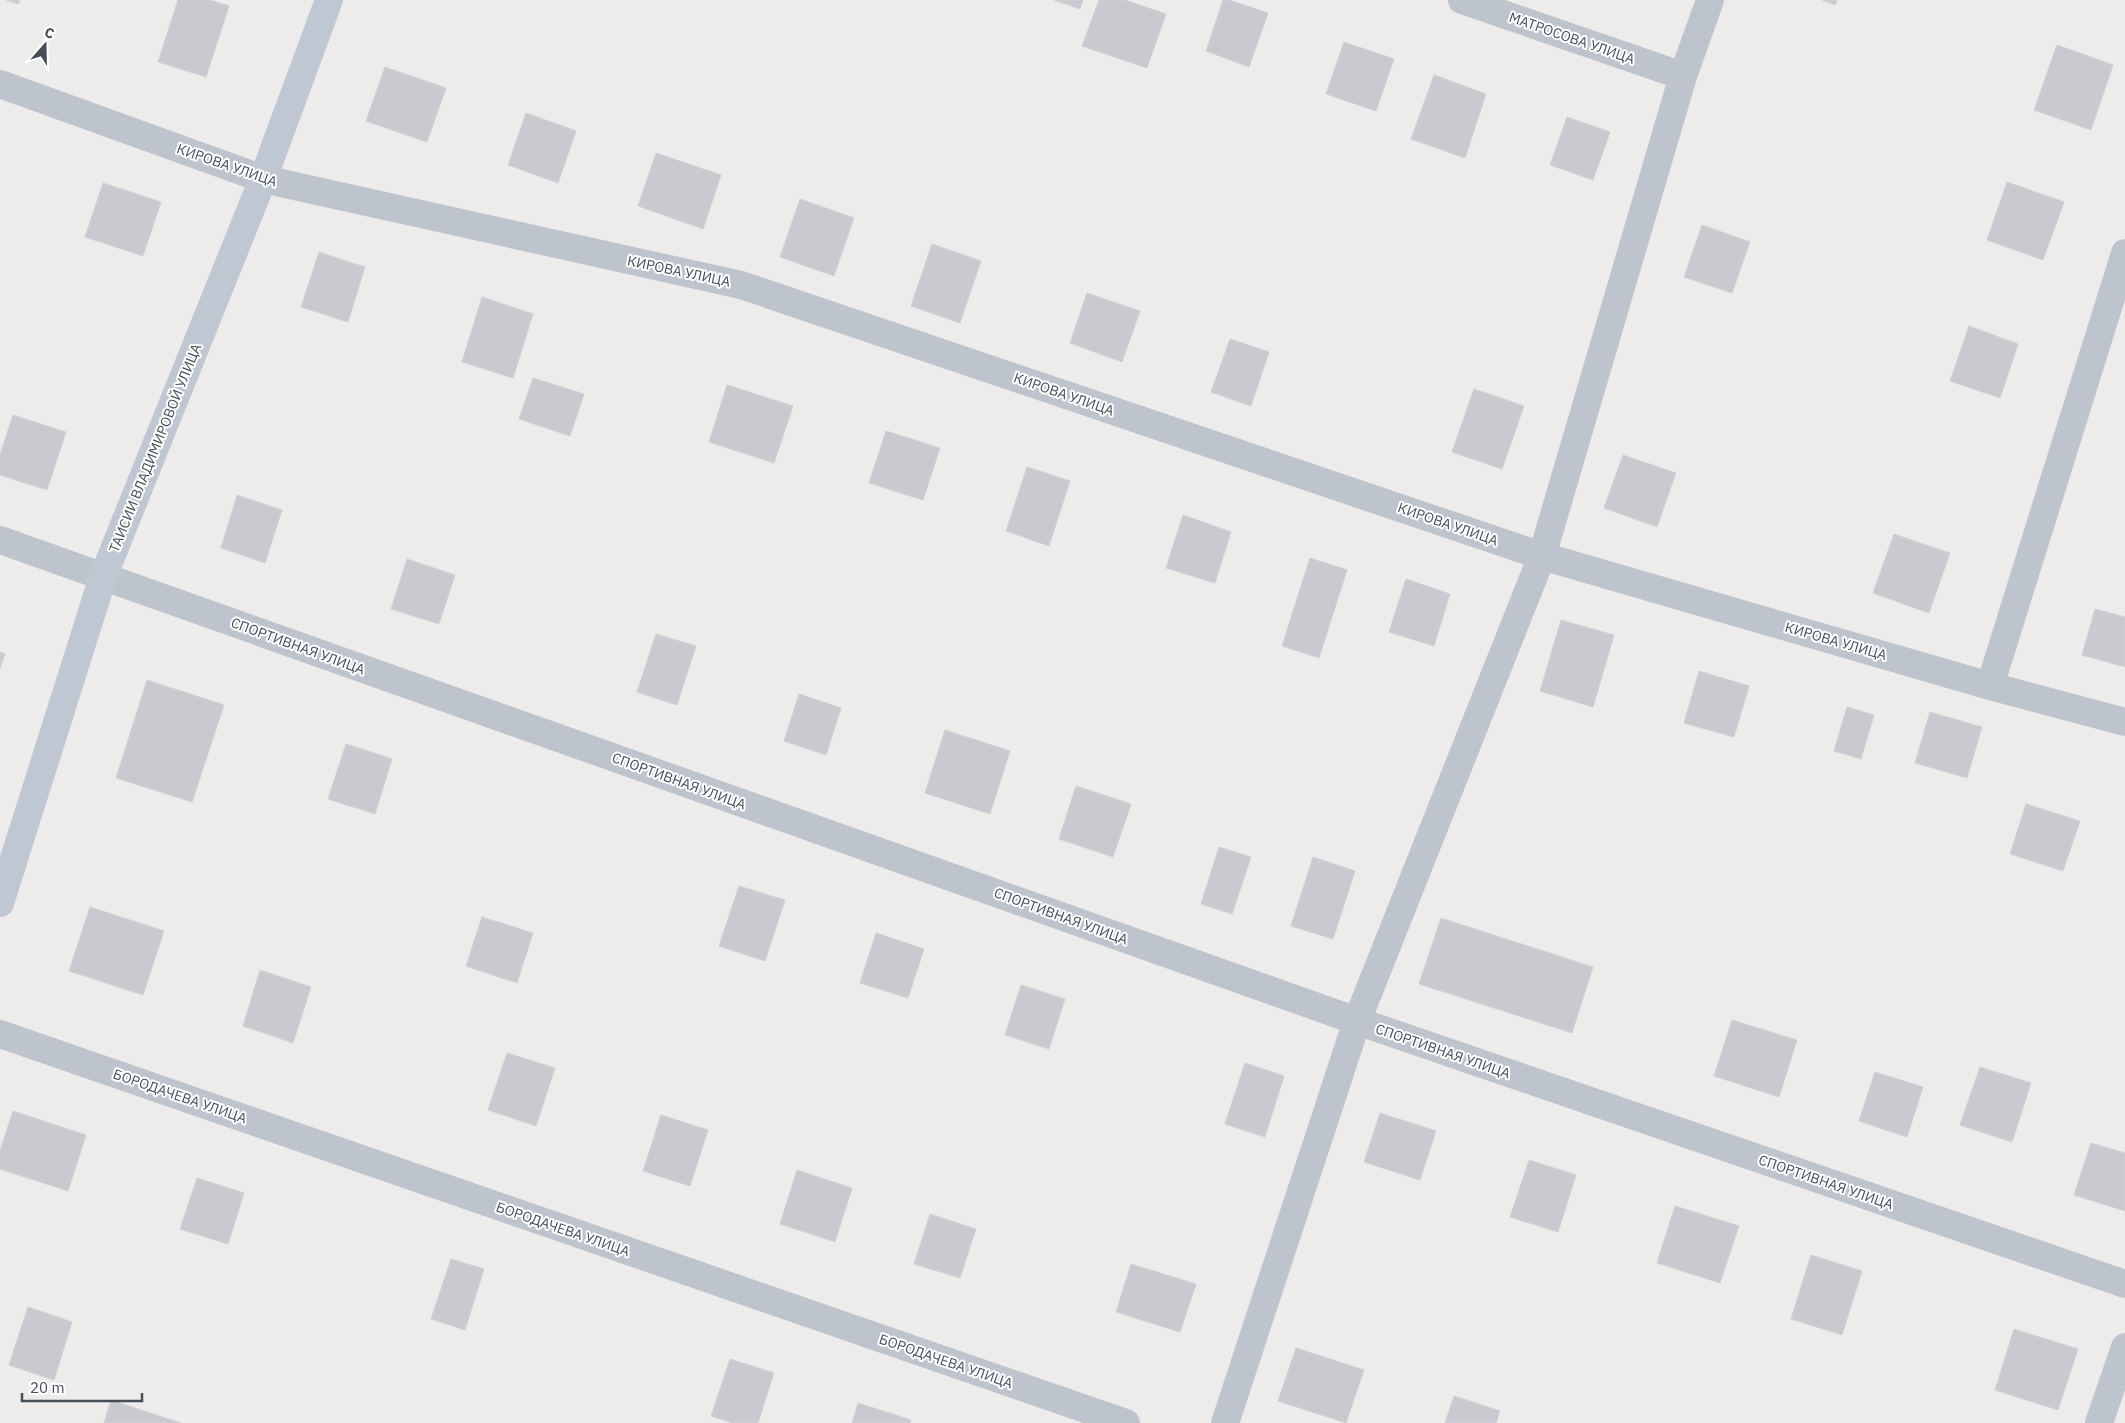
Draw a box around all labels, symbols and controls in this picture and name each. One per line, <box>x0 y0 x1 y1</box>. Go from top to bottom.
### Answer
street label: МАТРОСОВА УЛИЦА <box>1507 8 1637 68</box>
north arrow <box>20 20 70 70</box>
text: С <box>42 23 57 43</box>
street label: КИРОВА УЛИЦА <box>174 139 280 191</box>
street label: КИРОВА УЛИЦА <box>626 251 732 291</box>
street label: ТАИСИИ ВЛАДИМИРОВОЙ УЛИЦА <box>104 341 205 555</box>
street label: КИРОВА УЛИЦА <box>1011 368 1117 420</box>
street label: КИРОВА УЛИЦА <box>1395 498 1501 550</box>
street label: СПОРТИВНАЯ УЛИЦА <box>229 613 367 679</box>
street label: КИРОВА УЛИЦА <box>1783 618 1889 664</box>
street label: СПОРТИВНАЯ УЛИЦА <box>610 748 748 814</box>
street label: СПОРТИВНАЯ УЛИЦА <box>992 883 1130 949</box>
street label: СПОРТИВНАЯ УЛИЦА <box>1373 1019 1513 1083</box>
street label: БОРОДАЧЕВА УЛИЦА <box>111 1065 249 1127</box>
street label: СПОРТИВНАЯ УЛИЦА <box>1756 1150 1896 1214</box>
street label: БОРОДАЧЕВА УЛИЦА <box>494 1198 632 1260</box>
street label: БОРОДАЧЕВА УЛИЦА <box>877 1330 1015 1392</box>
scale bar <box>22 1370 142 1402</box>
text: 20 m <box>30 1378 65 1397</box>

